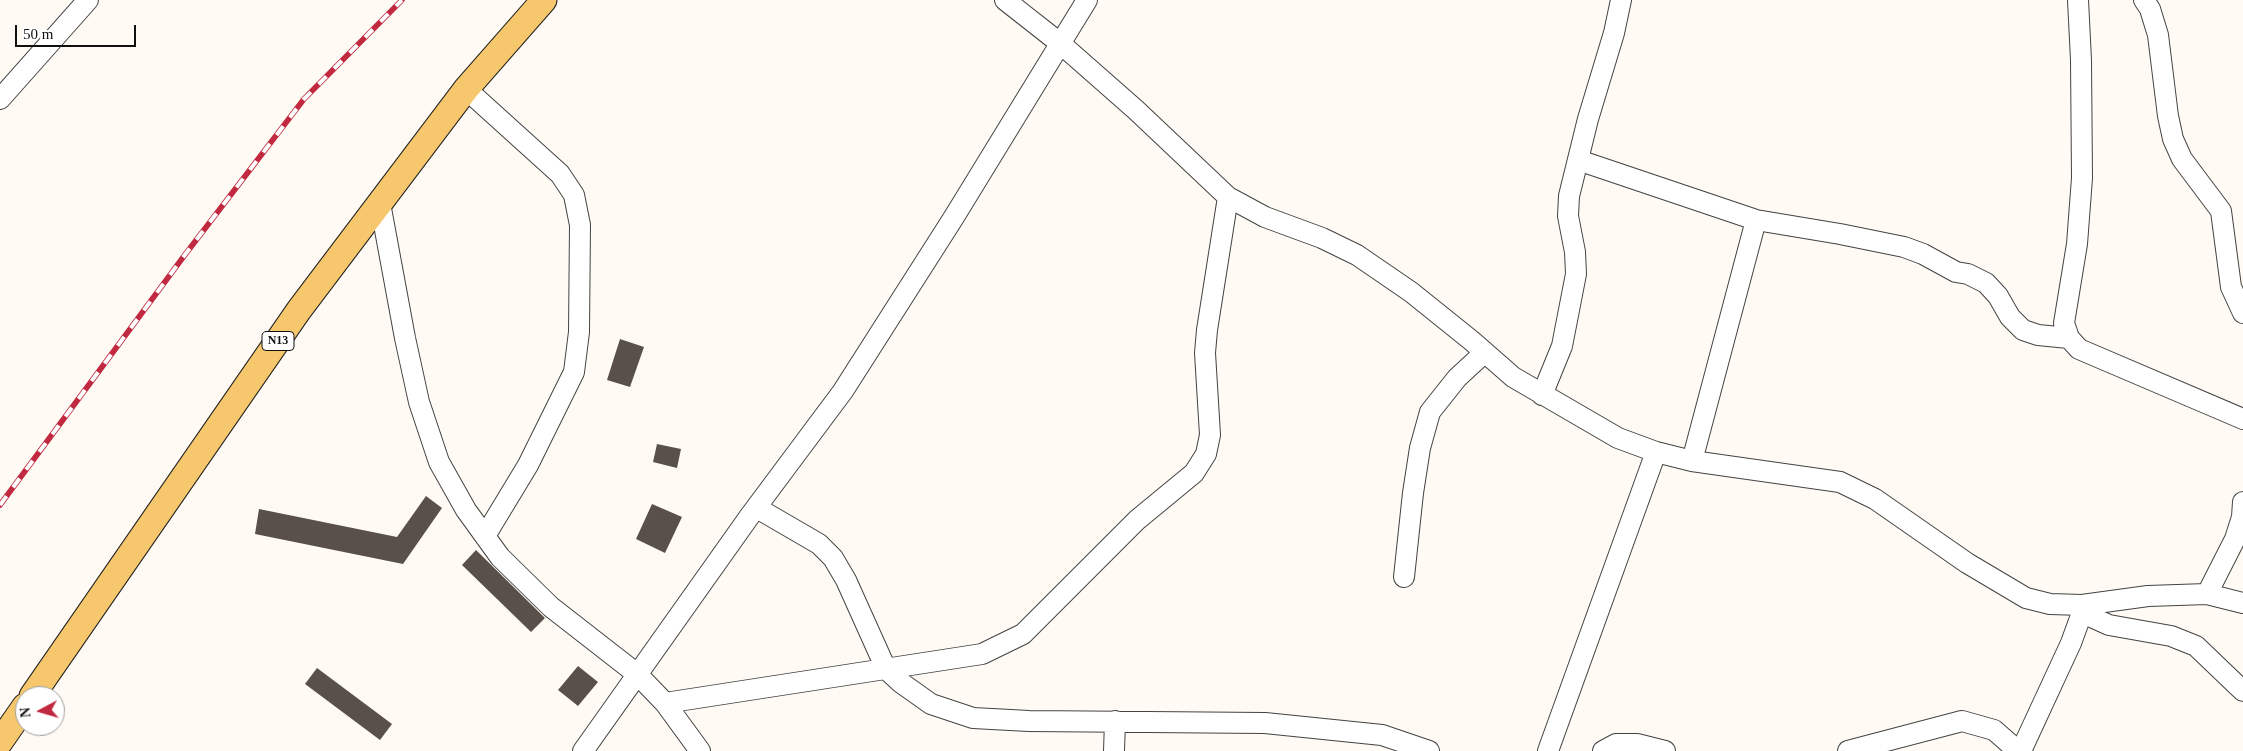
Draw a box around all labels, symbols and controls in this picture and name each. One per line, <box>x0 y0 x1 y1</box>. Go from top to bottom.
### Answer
scale bar <box>18 15 139 47</box>
text: 50 m <box>23 26 53 42</box>
road number: N13 <box>262 332 294 351</box>
north arrow <box>15 686 65 736</box>
text: N <box>18 707 34 718</box>

